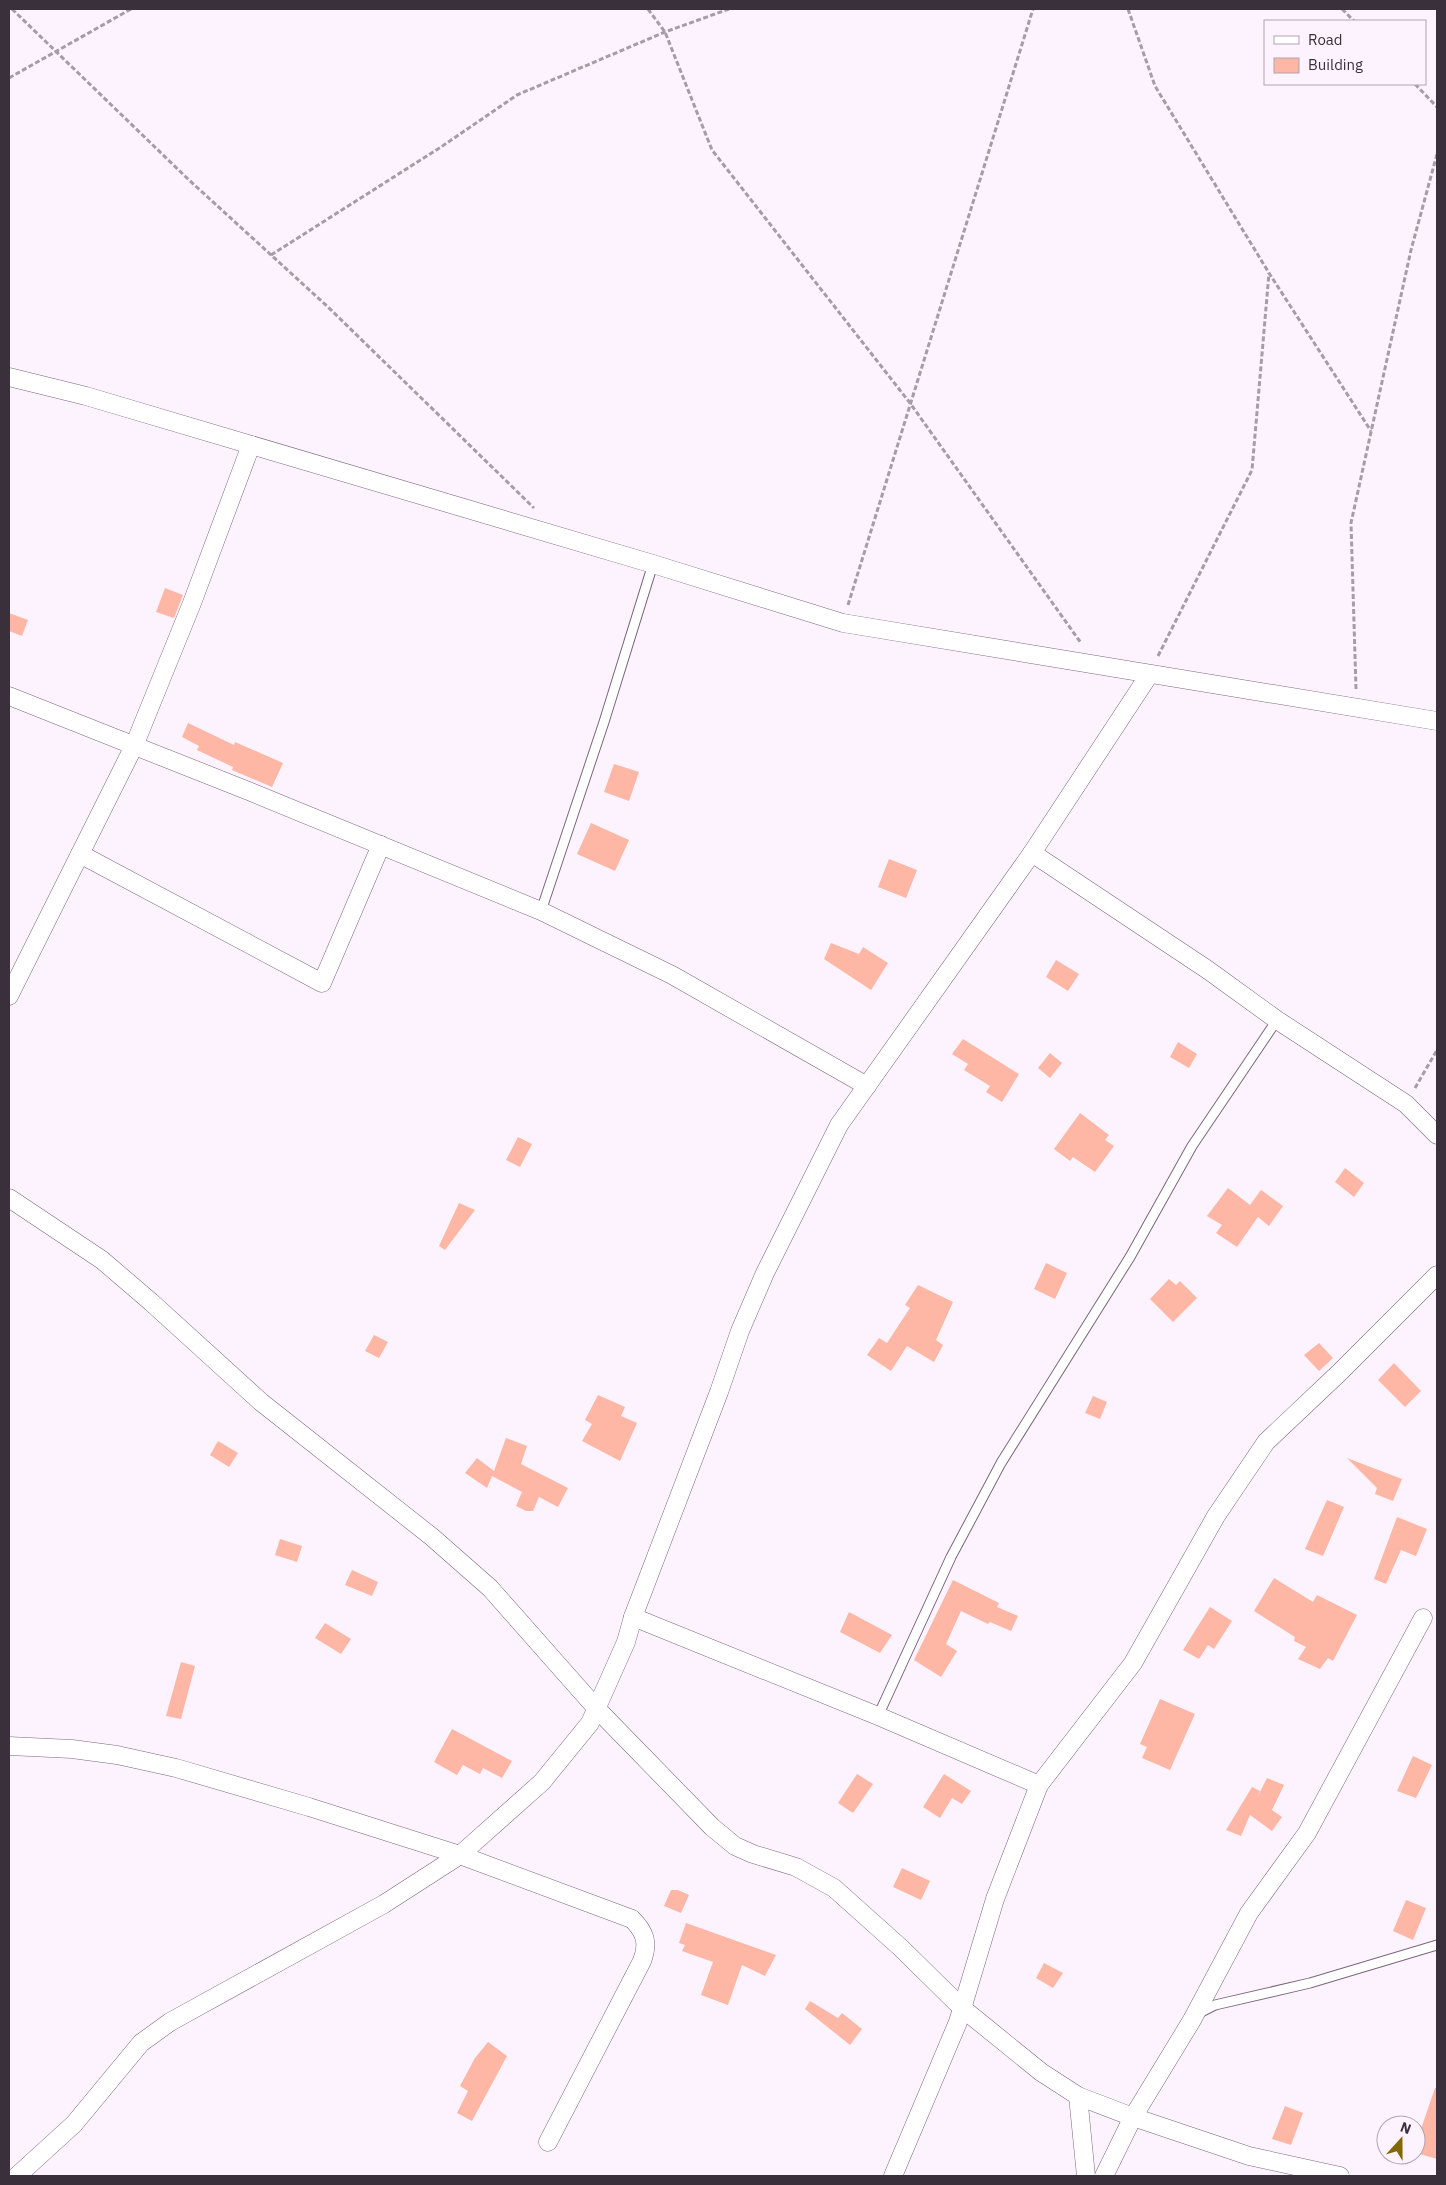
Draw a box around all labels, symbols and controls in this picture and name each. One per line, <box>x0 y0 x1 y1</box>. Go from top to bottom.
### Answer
legend <box>1264 20 1426 85</box>
text: Road <box>1308 30 1343 49</box>
text: Building <box>1308 55 1363 74</box>
north arrow <box>1376 2115 1426 2165</box>
text: N <box>1398 2118 1414 2138</box>

